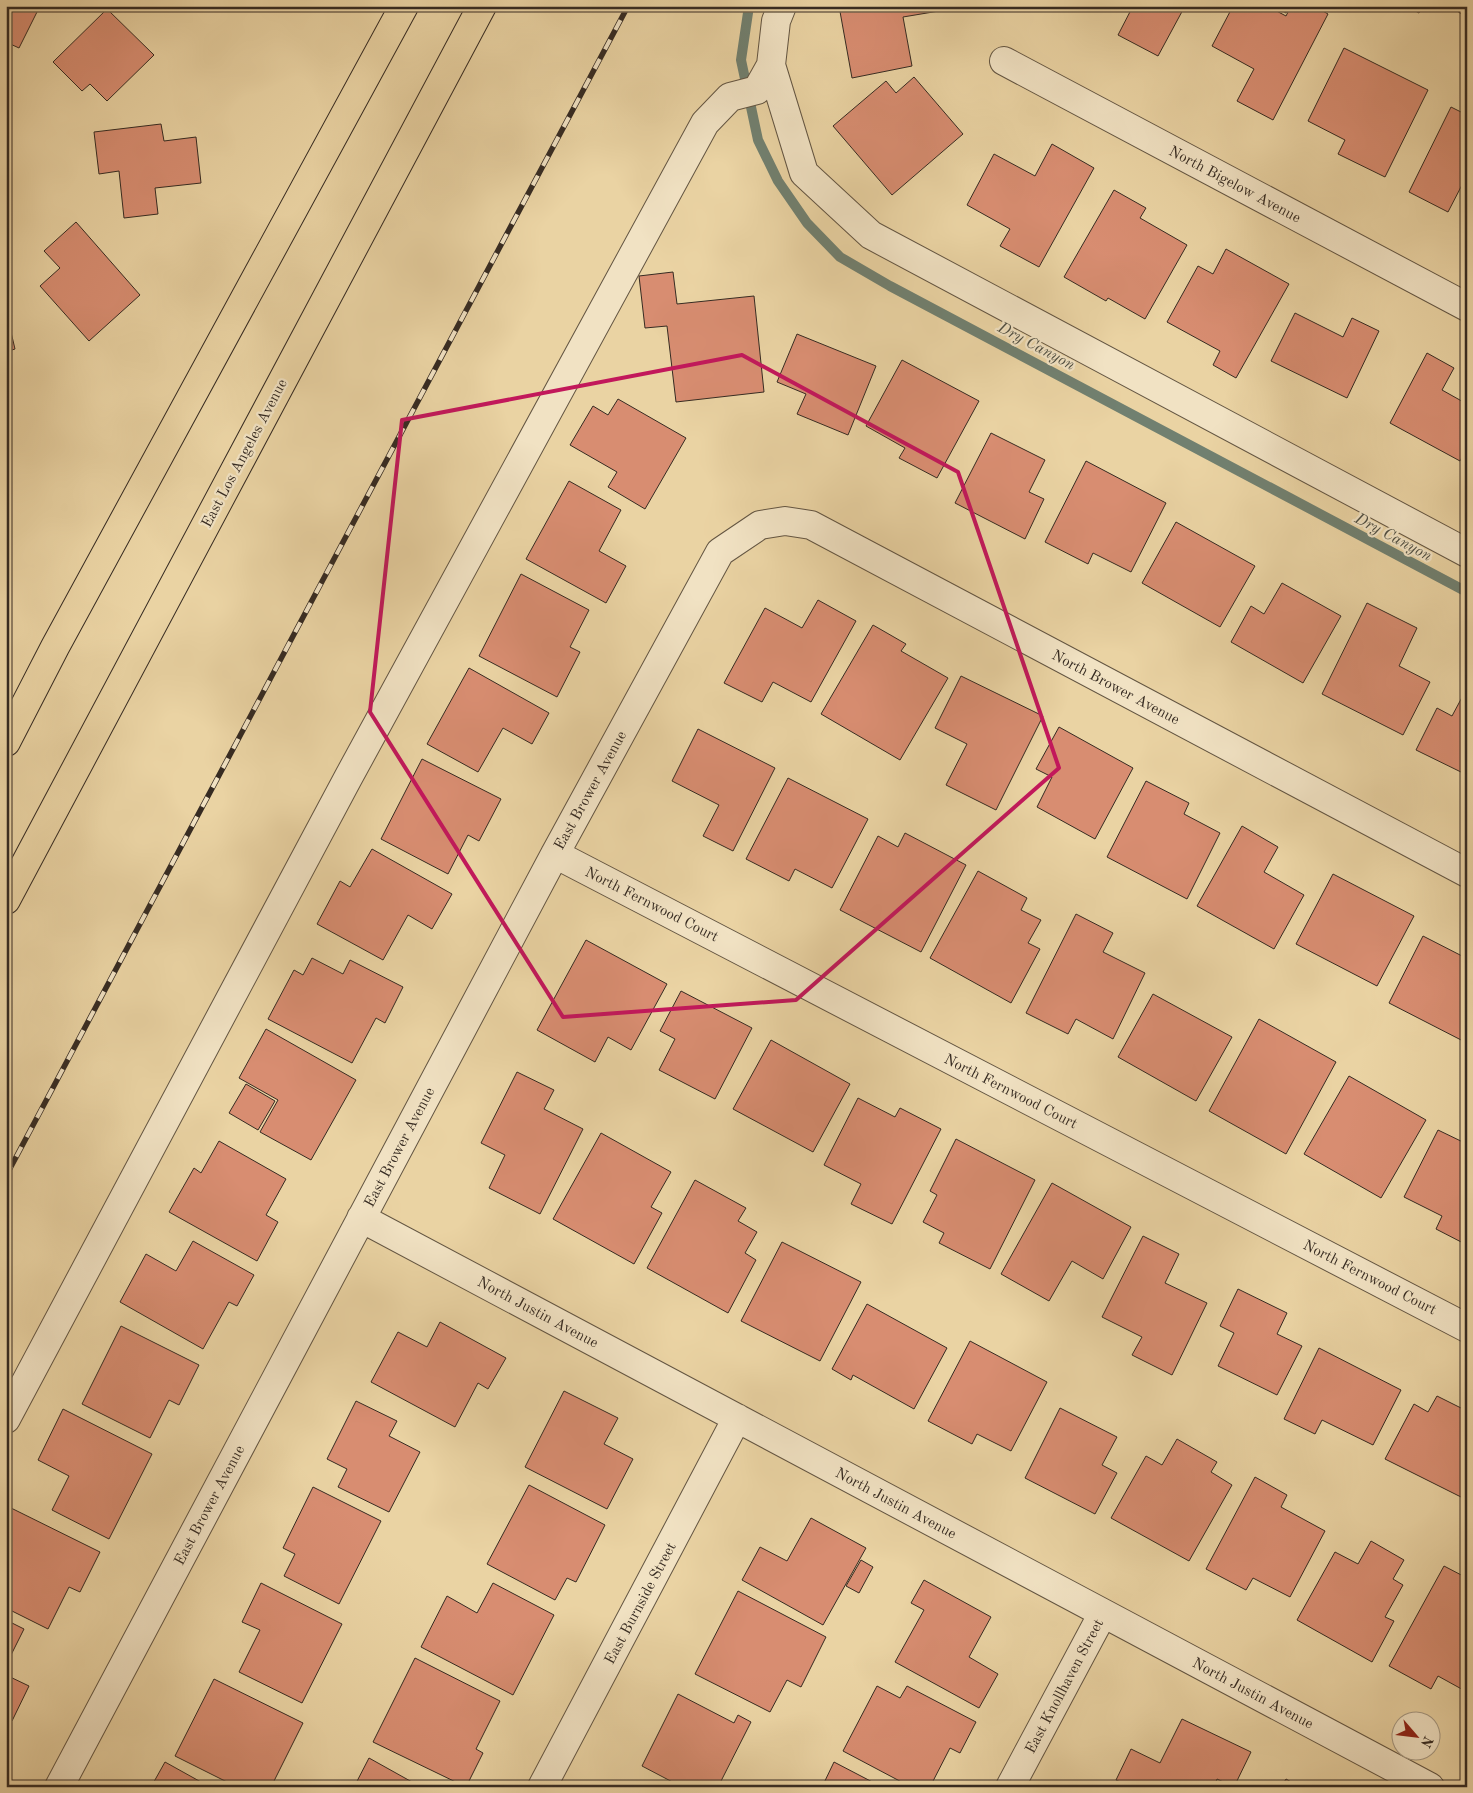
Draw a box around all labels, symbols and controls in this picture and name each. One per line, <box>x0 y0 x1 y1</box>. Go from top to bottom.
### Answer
street label: North Bigelow Avenue <box>1166 144 1303 226</box>
water label: Dry Canyon <box>994 319 1077 374</box>
street label: East Los Angeles Avenue <box>200 377 291 530</box>
water label: Dry Canyon <box>1351 510 1434 565</box>
street label: North Brower Avenue <box>1049 648 1182 728</box>
street label: East Brower Avenue <box>552 729 630 853</box>
street label: North Fernwood Court <box>582 865 721 946</box>
street label: North Fernwood Court <box>941 1052 1080 1133</box>
street label: East Brower Avenue <box>362 1085 438 1210</box>
street label: North Fernwood Court <box>1300 1238 1439 1319</box>
street label: North Justin Avenue <box>474 1275 600 1352</box>
street label: East Brower Avenue <box>172 1443 248 1568</box>
street label: North Justin Avenue <box>832 1466 958 1543</box>
street label: East Burnside Street <box>603 1540 680 1667</box>
street label: East Knollhaven Street <box>1023 1617 1107 1756</box>
street label: North Justin Avenue <box>1189 1656 1315 1733</box>
north arrow <box>1390 1710 1440 1760</box>
text: N <box>1418 1734 1435 1750</box>

